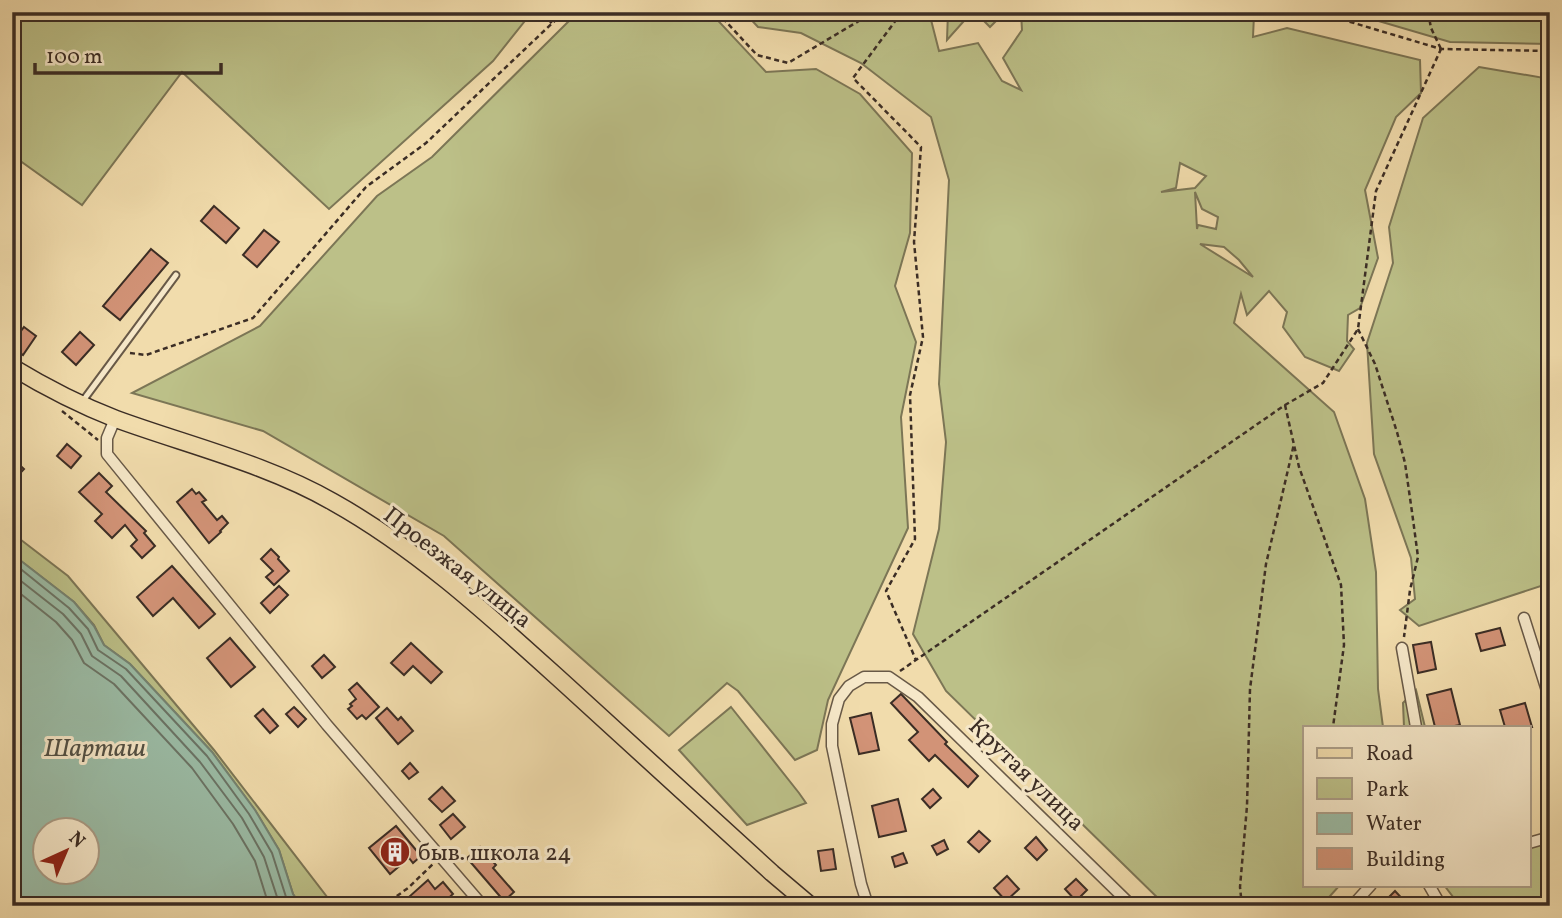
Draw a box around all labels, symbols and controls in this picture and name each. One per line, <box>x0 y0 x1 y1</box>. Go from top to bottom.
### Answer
scale bar <box>35 32 220 76</box>
text: 100 m <box>46 43 103 72</box>
street label: Проезжая улица <box>375 500 538 638</box>
street label: Крутая улица <box>960 711 1091 840</box>
legend <box>1303 726 1530 886</box>
water label: Шарташ <box>44 731 146 767</box>
text: Road <box>1366 740 1413 769</box>
text: Park <box>1366 776 1409 805</box>
text: Water <box>1366 810 1422 839</box>
north arrow <box>32 816 102 886</box>
text: N <box>62 826 91 854</box>
building icon: быв. школа 24 <box>378 835 412 869</box>
place label: быв. школа 24 <box>418 837 572 871</box>
text: Building <box>1366 846 1445 875</box>

